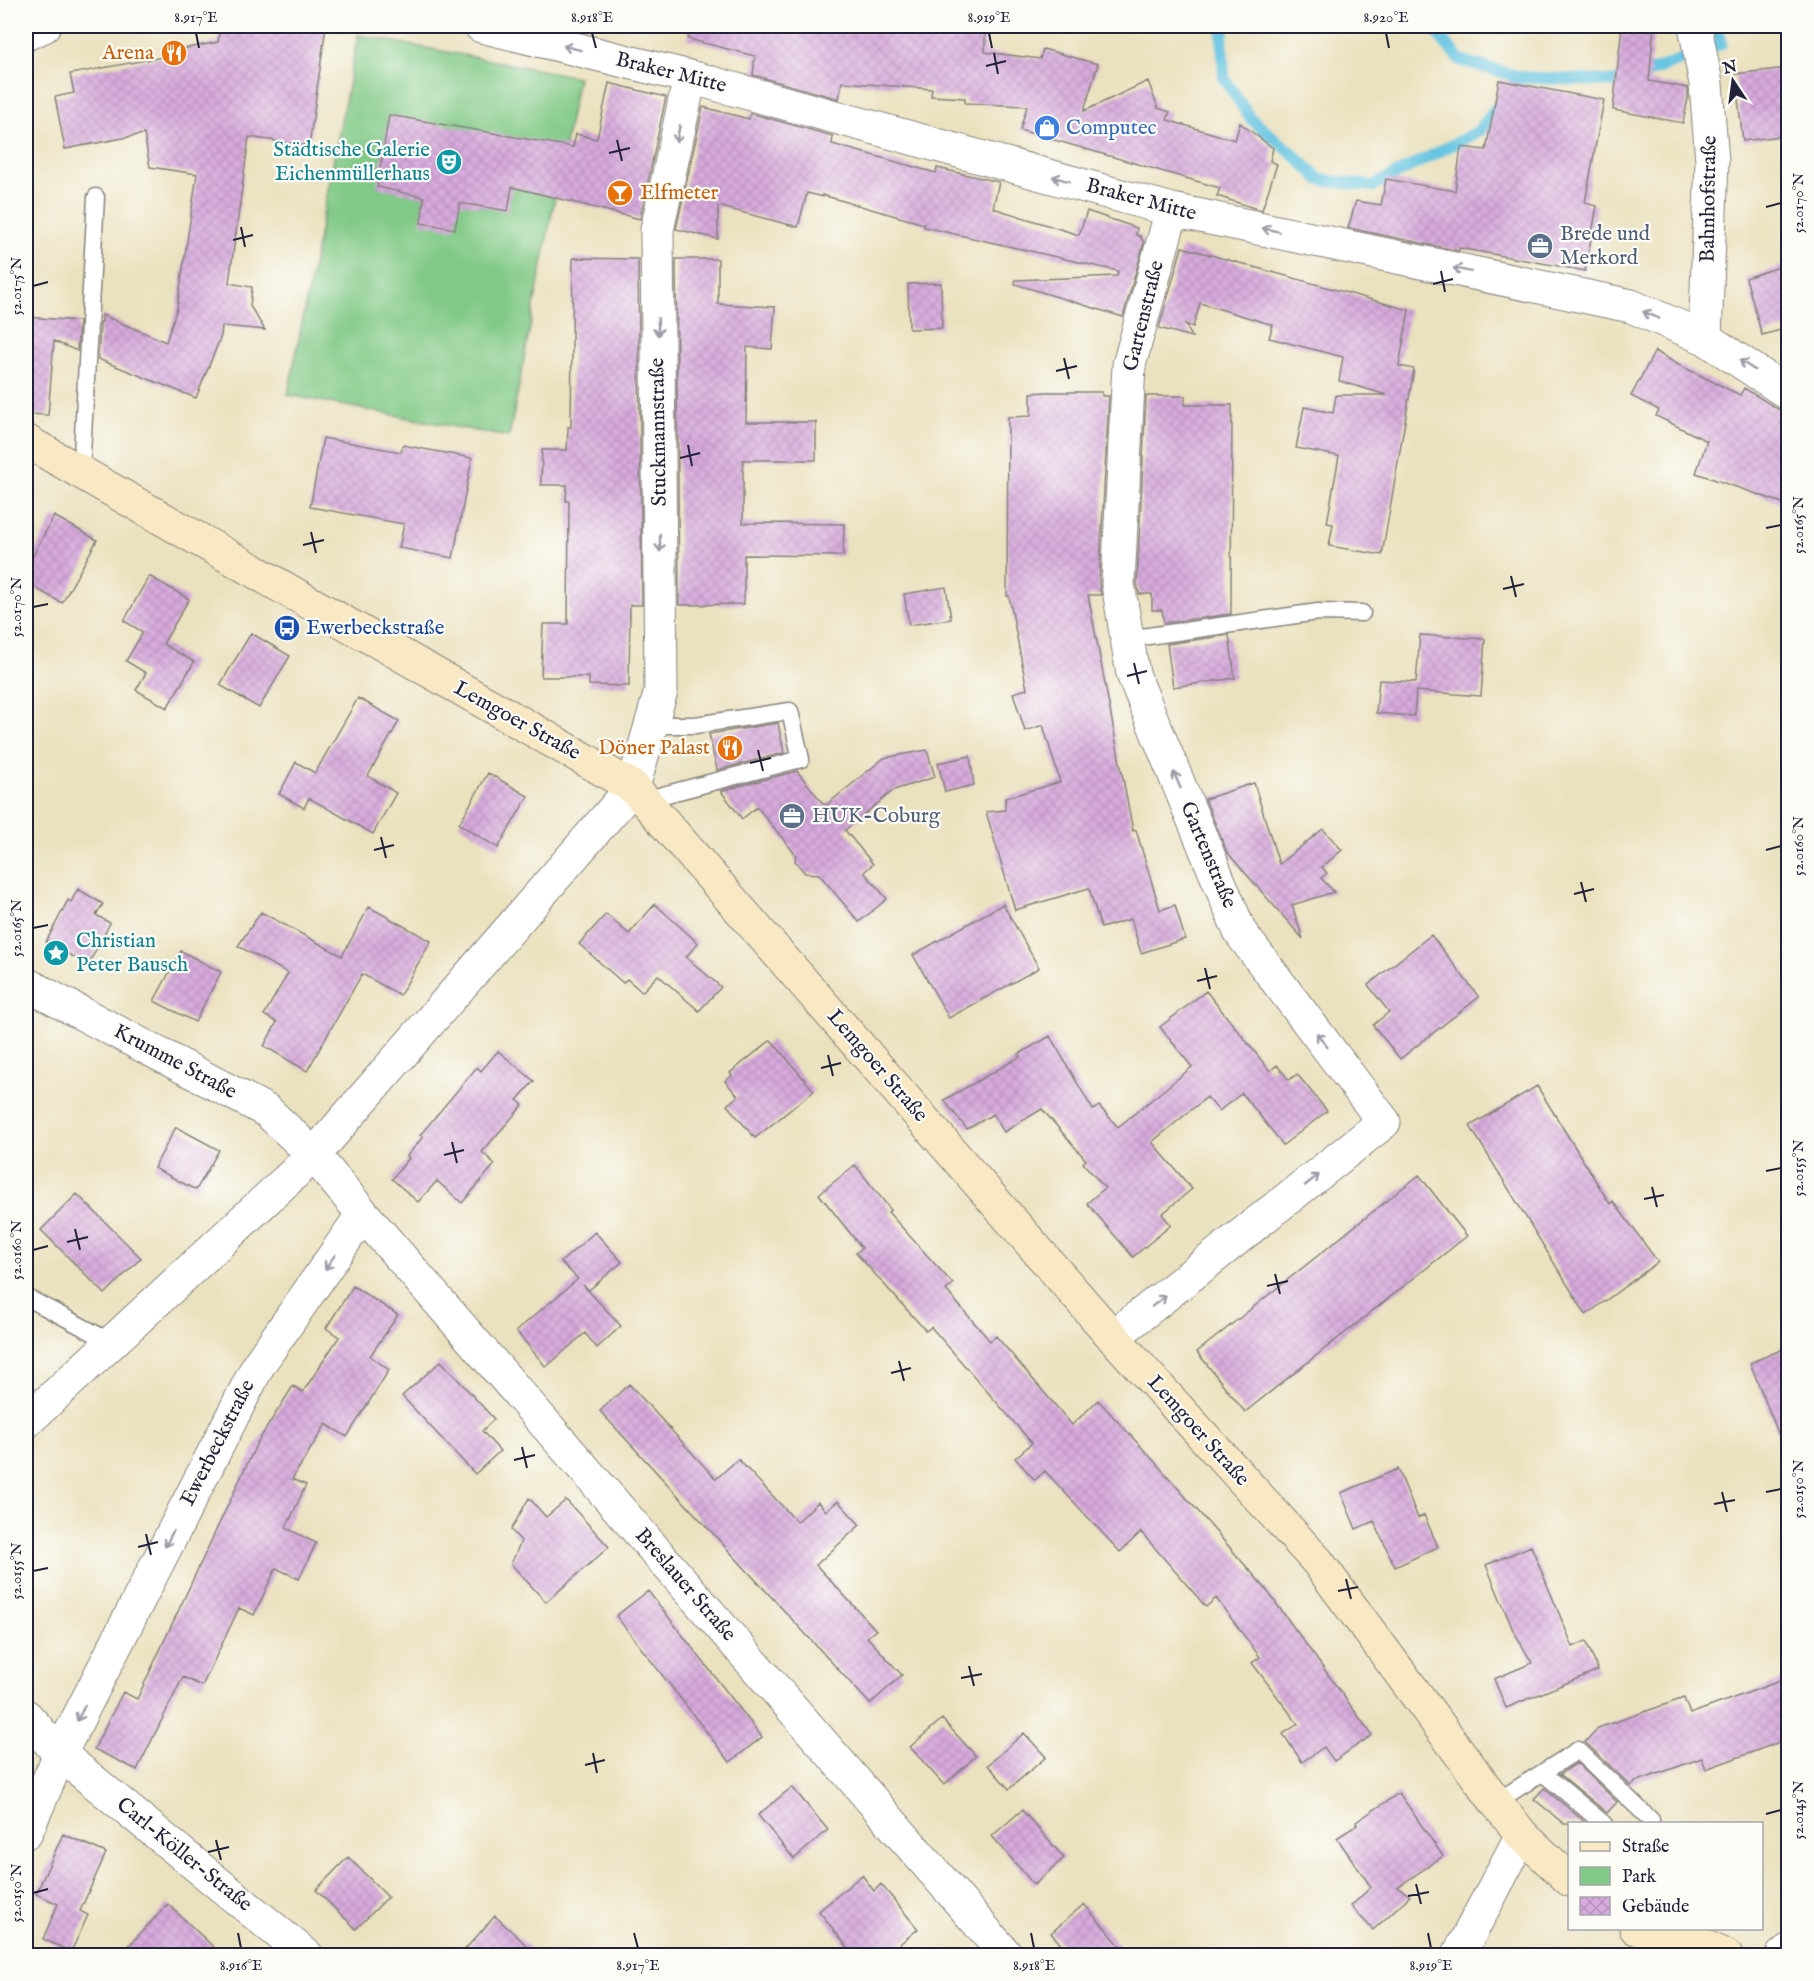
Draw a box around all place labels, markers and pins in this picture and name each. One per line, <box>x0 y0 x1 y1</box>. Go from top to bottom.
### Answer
restaurant icon: Arena <box>159 38 189 68</box>
place label: Arena <box>101 40 155 67</box>
shop icon: Computec <box>1032 113 1062 143</box>
place label: Computec <box>1066 115 1157 142</box>
place label: Städtische Galerie Eichenmüllerhaus <box>273 137 430 188</box>
theatre icon: Städtische Galerie Eichenmüllerhaus <box>434 147 464 177</box>
bar icon: Elfmeter <box>605 178 635 208</box>
place label: Elfmeter <box>640 180 719 207</box>
place label: Brede und Merkord <box>1560 221 1651 272</box>
office icon: Brede und Merkord <box>1525 231 1555 261</box>
bus stop icon: Ewerbeckstraße <box>272 613 302 643</box>
place label: Ewerbeckstraße <box>306 615 445 642</box>
restaurant icon: Döner Palast <box>715 733 745 763</box>
place label: Döner Palast <box>598 735 710 762</box>
office icon: HUK-Coburg <box>777 801 807 831</box>
place label: HUK-Coburg <box>812 803 941 830</box>
place label: Christian Peter Bausch <box>76 928 188 979</box>
place icon: Christian Peter Bausch <box>41 938 71 968</box>

